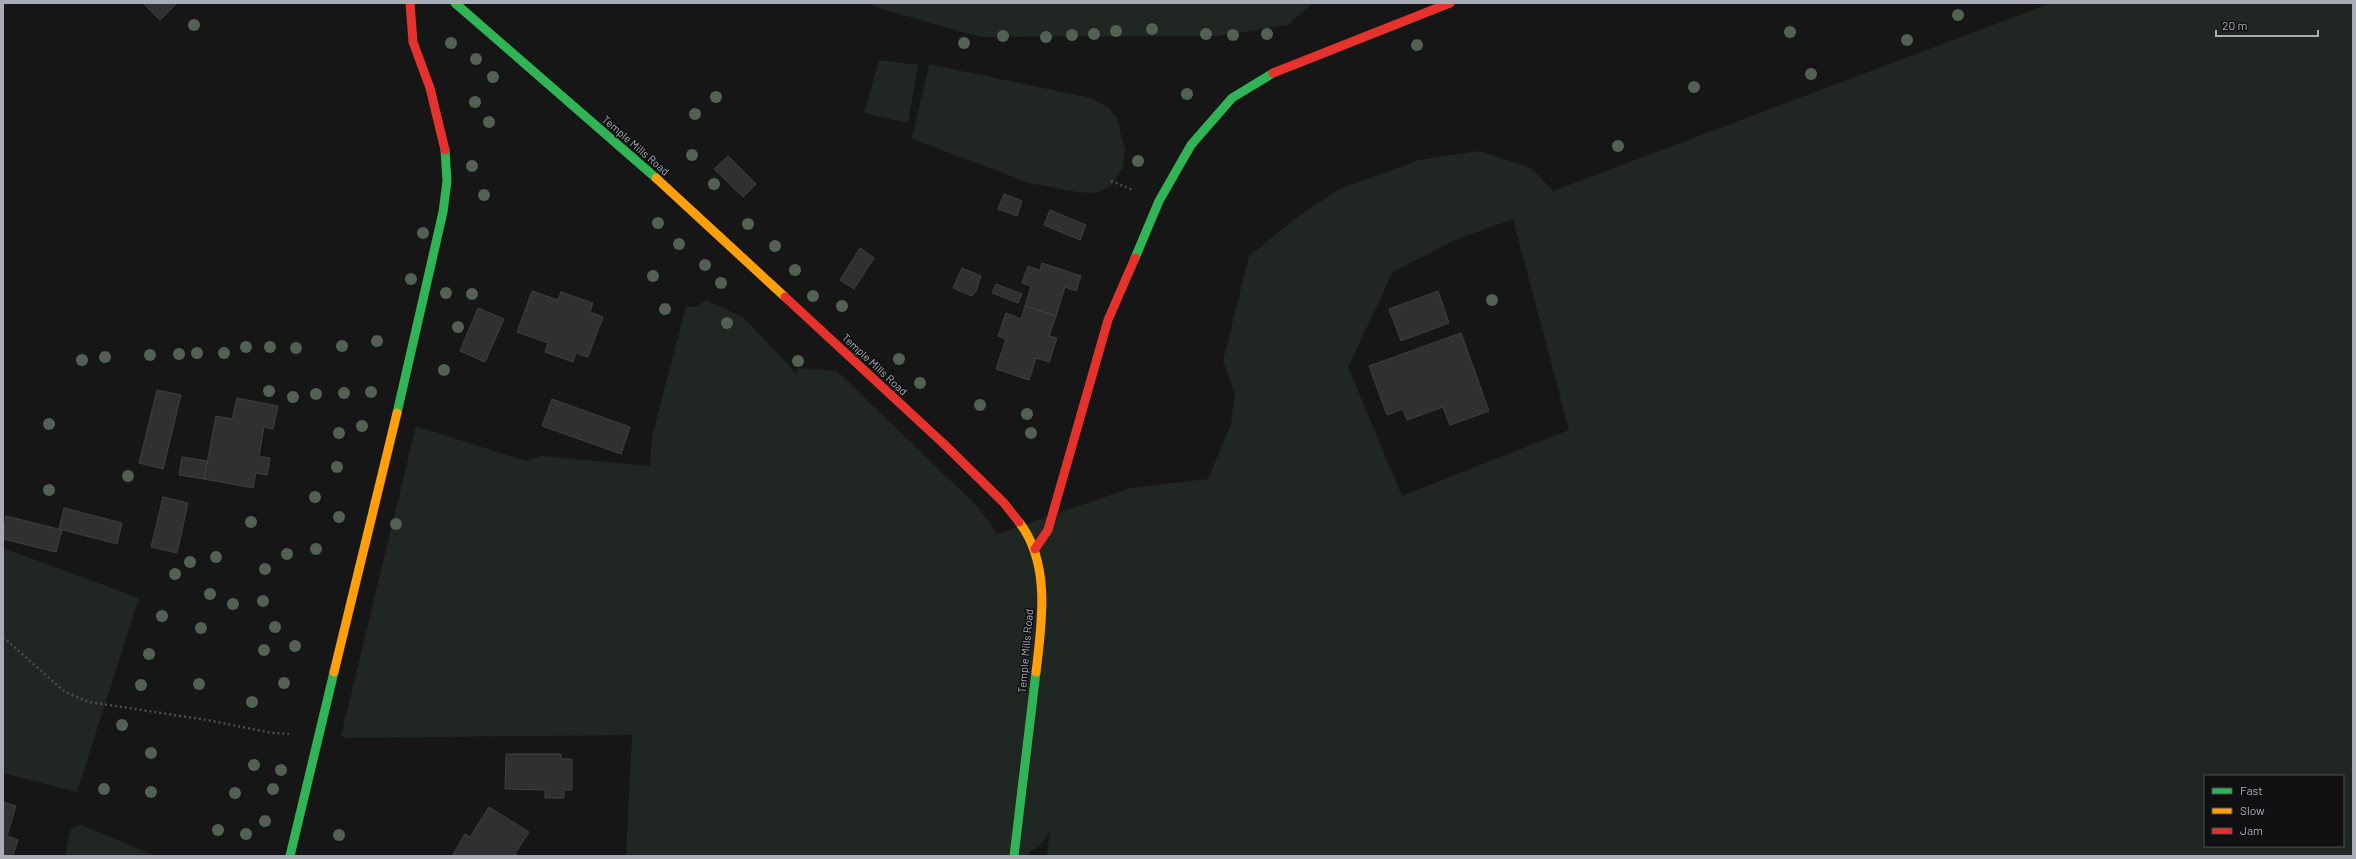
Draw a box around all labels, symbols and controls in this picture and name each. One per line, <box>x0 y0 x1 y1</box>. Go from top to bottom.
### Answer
scale bar <box>2216 12 2318 38</box>
text: 20 m <box>2222 18 2248 32</box>
street label: Temple Mills Road <box>600 112 672 178</box>
street label: Temple Mills Road <box>840 330 910 398</box>
street label: Temple Mills Road <box>1015 608 1035 694</box>
legend <box>2204 775 2344 847</box>
text: Fast <box>2240 783 2263 797</box>
text: Slow <box>2240 803 2265 817</box>
text: Jam <box>2240 823 2263 837</box>

